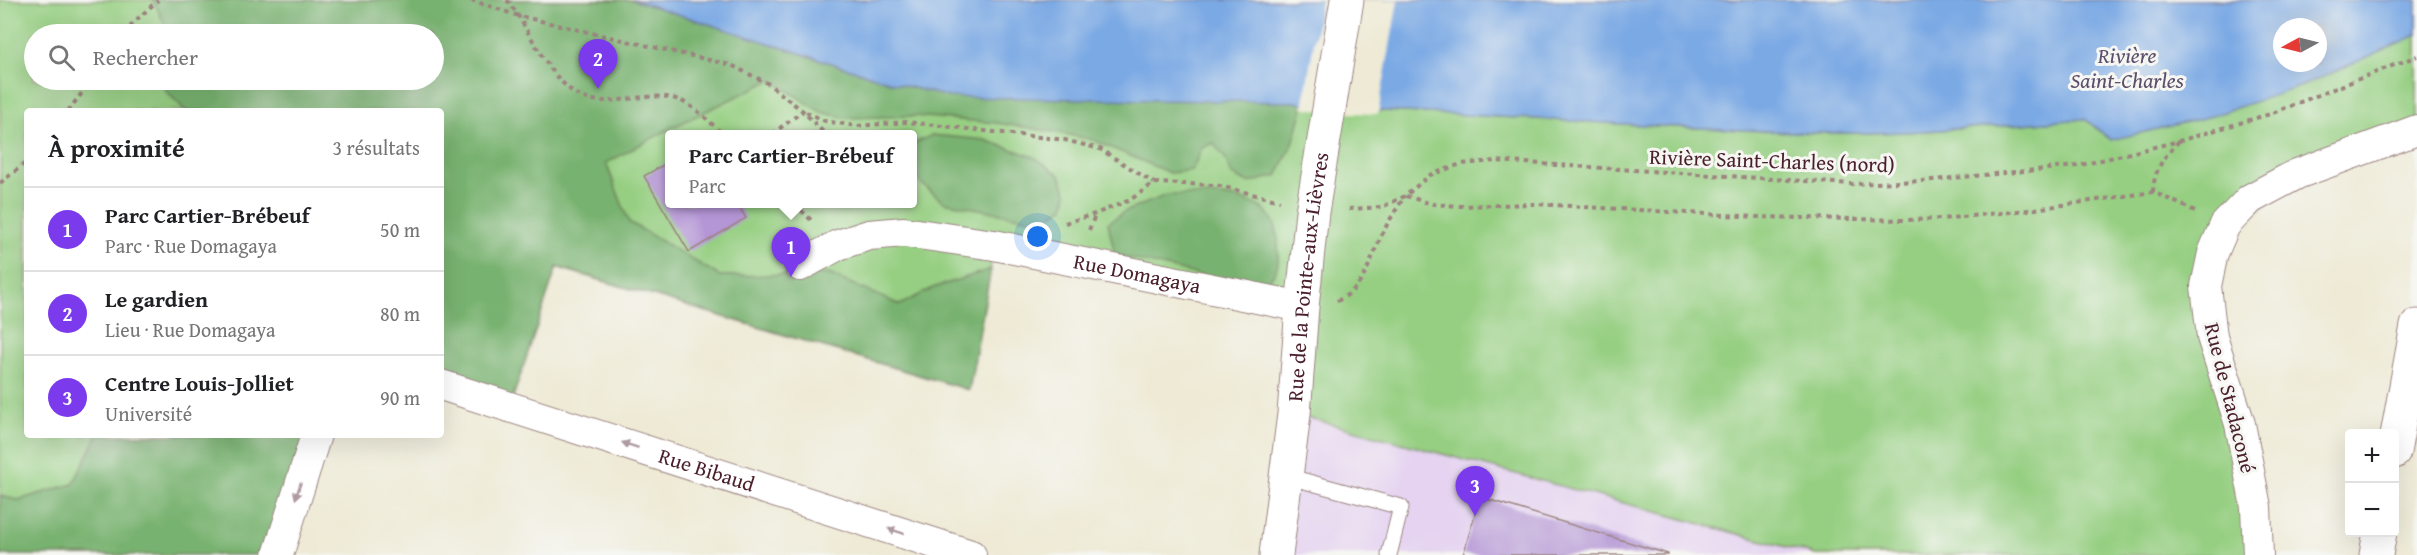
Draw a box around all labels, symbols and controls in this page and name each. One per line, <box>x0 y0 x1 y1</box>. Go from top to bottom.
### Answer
north arrow <box>2273 18 2327 72</box>
search box <box>24 24 444 90</box>
water label: Rivière Saint-Charles <box>2070 39 2184 96</box>
pin: 2 <box>578 40 618 89</box>
icon: search <box>45 41 78 74</box>
text: Rechercher <box>93 41 198 73</box>
text: À proximité <box>48 128 185 167</box>
popup <box>665 130 917 208</box>
text: 3 résultats <box>332 133 420 162</box>
text: Parc Cartier-Brébeuf <box>689 139 893 171</box>
street label: Rivière Saint-Charles (nord) <box>1649 141 1895 180</box>
street label: Rue de la Pointe-aux-Lièvres <box>1279 150 1337 403</box>
text: Parc <box>689 171 726 200</box>
text: Parc Cartier-Brébeuf <box>105 199 309 231</box>
text: 1 <box>62 215 73 244</box>
text: 50 m <box>380 215 420 244</box>
your location <box>1023 222 1052 251</box>
pin: 1 <box>772 228 810 277</box>
text: Parc · Rue Domagaya <box>105 231 277 260</box>
street label: Rue Domagaya <box>1071 245 1204 301</box>
text: Le gardien <box>105 283 208 315</box>
text: 2 <box>62 299 73 328</box>
text: 80 m <box>380 299 420 328</box>
text: Lieu · Rue Domagaya <box>105 315 275 344</box>
street label: Rue de Stadaconé <box>2197 319 2264 476</box>
text: Centre Louis-Jolliet <box>105 367 294 399</box>
text: 3 <box>62 383 73 412</box>
text: 90 m <box>380 383 420 412</box>
text: Université <box>105 399 192 428</box>
map controls <box>2345 429 2399 537</box>
button: + <box>2345 429 2399 483</box>
one-way arrow <box>621 440 639 449</box>
street label: Rue Bibaud <box>655 440 760 500</box>
pin: 3 <box>1456 466 1494 516</box>
one-way arrow <box>293 482 303 500</box>
button: − <box>2345 483 2399 537</box>
one-way arrow <box>887 525 905 535</box>

